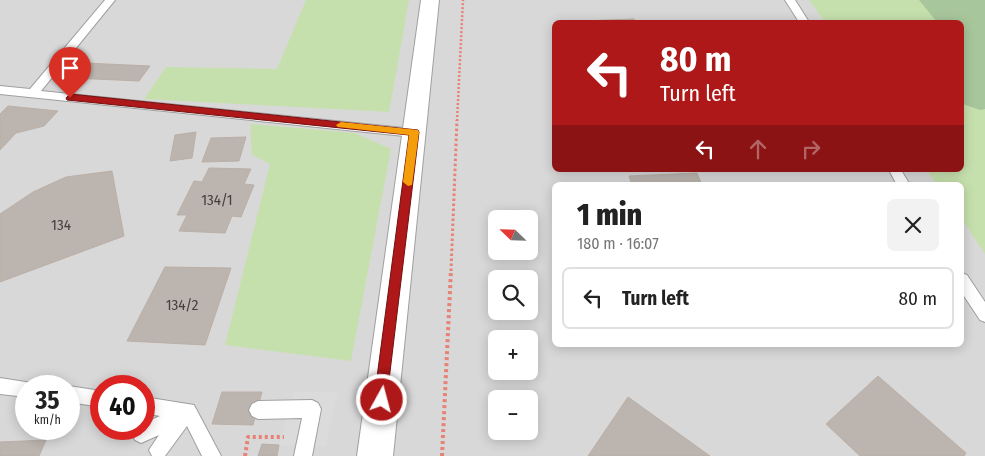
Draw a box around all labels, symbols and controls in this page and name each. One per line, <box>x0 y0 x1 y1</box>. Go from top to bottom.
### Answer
text: 80 m <box>660 38 732 80</box>
icon: left <box>577 40 642 105</box>
pin <box>49 47 91 98</box>
icon: arrive <box>56 54 84 82</box>
text: Turn left <box>660 80 736 107</box>
icon: left <box>691 135 719 163</box>
icon: ahead <box>744 135 772 163</box>
icon: right <box>797 135 825 163</box>
house number: 134/1 <box>201 191 233 209</box>
text: 1 min <box>577 197 642 233</box>
button: close <box>887 199 939 251</box>
north arrow <box>488 210 538 260</box>
map controls <box>488 210 538 440</box>
house number: 134 <box>51 216 71 234</box>
text: 180 m · 16:07 <box>577 234 659 253</box>
button: search <box>488 270 538 320</box>
icon: left <box>579 284 607 312</box>
text: Turn left <box>622 287 689 310</box>
text: 80 m <box>899 287 937 310</box>
house number: 134/2 <box>166 296 199 314</box>
button: + <box>488 330 538 380</box>
position arrow <box>355 373 407 425</box>
speed limit sign: 40 <box>90 375 155 440</box>
text: 35 <box>35 386 60 416</box>
button: − <box>488 390 538 440</box>
text: km/h <box>34 413 61 427</box>

